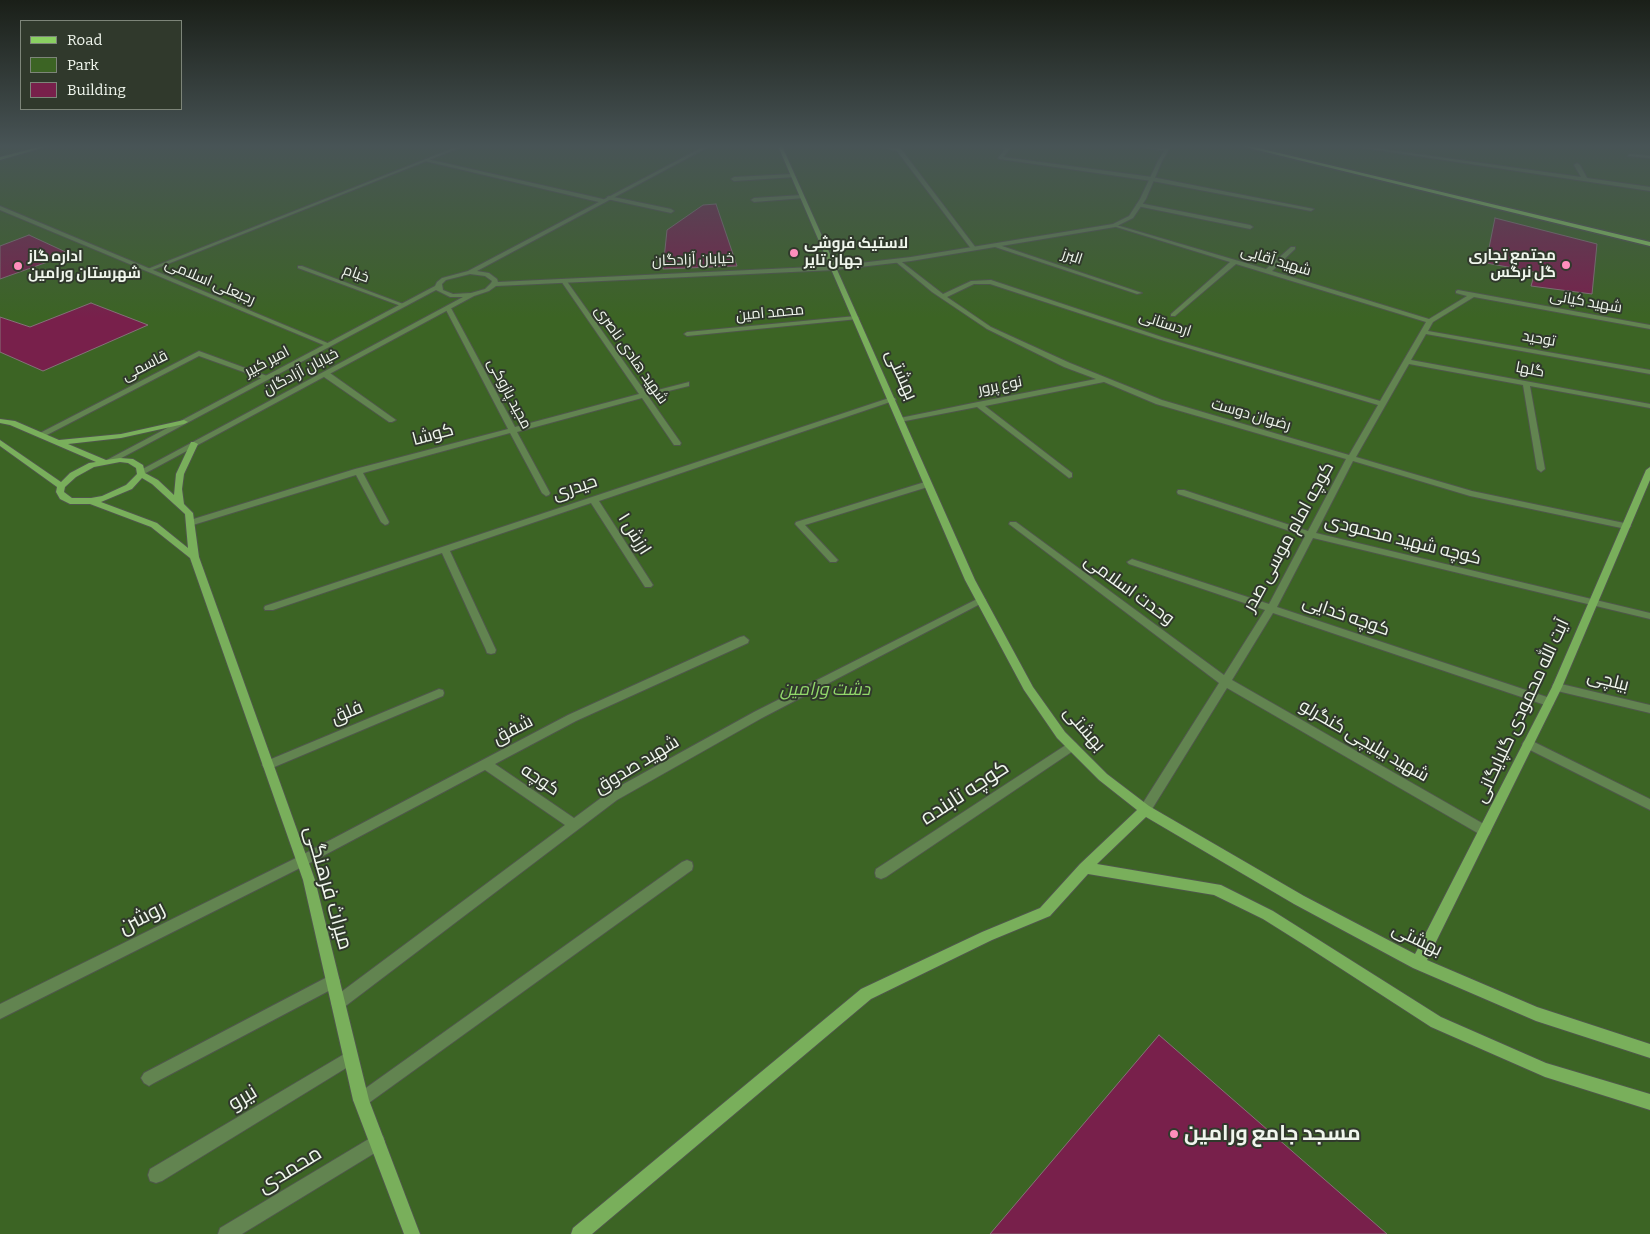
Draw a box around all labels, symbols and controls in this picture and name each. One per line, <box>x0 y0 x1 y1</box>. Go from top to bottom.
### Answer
legend <box>20 20 182 110</box>
text: Road <box>67 31 102 49</box>
text: Park <box>67 56 99 74</box>
text: Building <box>67 81 126 99</box>
place label: لاستیک فروشی جهان تایر <box>804 235 908 270</box>
street label: شهید آقایی <box>1239 242 1313 280</box>
street label: البرز <box>1059 245 1085 269</box>
marker: لاستیک فروشی جهان تایر <box>788 247 800 259</box>
place label: مجتمع تجاری گل نرگس <box>1468 247 1556 282</box>
place label: اداره گاز شهرستان ورامین <box>28 248 141 283</box>
street label: خیابان آزادگان <box>652 250 734 270</box>
street label: رجبعلی اسلامی <box>162 255 258 309</box>
marker: مجتمع تجاری گل نرگس <box>1560 259 1572 271</box>
marker: اداره گاز شهرستان ورامین <box>12 260 24 272</box>
street label: خیام <box>340 261 372 287</box>
street label: شهید کیانی <box>1548 287 1624 317</box>
street label: محمد امین <box>735 301 805 325</box>
street label: شهید هادی ناصری <box>590 302 672 408</box>
street label: اردستانی <box>1137 307 1193 341</box>
street label: توحید <box>1521 327 1557 351</box>
street label: امیر کبیر <box>241 343 293 381</box>
street label: خیابان آزادگان <box>260 345 342 399</box>
street label: بهشتی <box>880 346 922 404</box>
street label: قاسمی <box>119 347 171 385</box>
street label: مجید پازوکی <box>483 356 535 432</box>
street label: گلها <box>1514 359 1546 381</box>
street label: نوع پرور <box>976 373 1024 399</box>
street label: رضوان دوست <box>1209 395 1293 435</box>
street label: کوشا <box>410 419 456 451</box>
street label: کوچه امام موسی صدر <box>1239 458 1339 616</box>
street label: حیدری <box>550 471 600 505</box>
street label: ارزش ۱ <box>613 509 655 559</box>
street label: کوچه شهید محمودی <box>1322 510 1484 570</box>
street label: وحدت اسلامی <box>1080 550 1178 630</box>
street label: کوچه خدایی <box>1300 591 1392 641</box>
street label: آیت الله محمودی گلپایگانی <box>1470 616 1574 806</box>
street label: بیلچی <box>1585 665 1631 697</box>
park label: دشت ورامین <box>780 679 870 701</box>
street label: شهید بیلیچی کنگرلو <box>1295 695 1433 787</box>
street label: فلق <box>328 697 366 729</box>
street label: بهشتی <box>1058 702 1110 756</box>
street label: شفق <box>489 710 537 750</box>
street label: شهید صدوق <box>591 731 683 799</box>
street label: کوچه تابنده <box>916 755 1014 831</box>
street label: کوچه <box>517 759 563 801</box>
street label: میراث فرهنگی <box>298 823 358 953</box>
street label: روشن <box>115 896 169 940</box>
street label: بهشتی <box>1388 919 1446 961</box>
street label: نیرو <box>224 1080 262 1116</box>
place label: مسجد جامع ورامین <box>1184 1121 1361 1147</box>
marker: مسجد جامع ورامین <box>1168 1128 1180 1140</box>
street label: محمدی <box>253 1141 327 1199</box>

